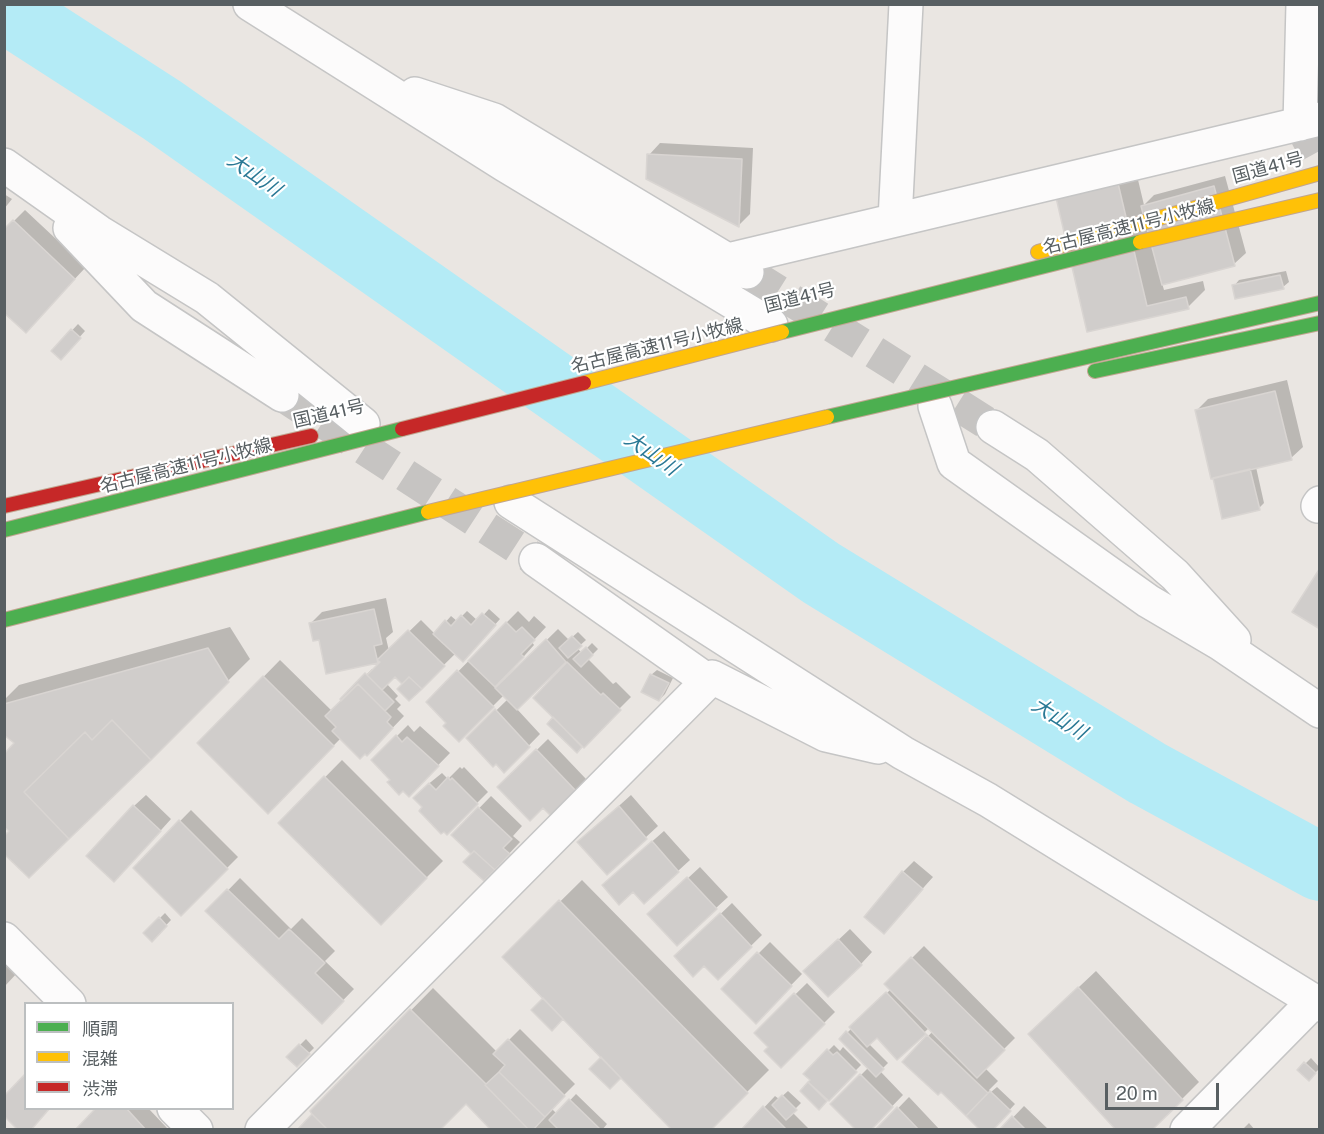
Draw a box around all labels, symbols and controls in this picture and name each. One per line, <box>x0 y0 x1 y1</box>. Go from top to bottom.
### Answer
water label: 大山川 <box>223 148 285 202</box>
street label: 国道41号 <box>1230 148 1306 188</box>
street label: 名古屋高速11号小牧線 <box>1041 195 1217 259</box>
street label: 国道41号 <box>762 279 838 317</box>
street label: 名古屋高速11号小牧線 <box>569 314 745 378</box>
street label: 国道41号 <box>291 395 367 433</box>
water label: 大山川 <box>620 427 682 481</box>
street label: 名古屋高速11号小牧線 <box>98 434 274 498</box>
water label: 大山川 <box>1027 693 1091 745</box>
legend <box>24 1002 234 1110</box>
text: 順調 <box>82 1018 118 1039</box>
text: 混雑 <box>82 1048 118 1069</box>
scale bar <box>1108 1071 1222 1109</box>
text: 渋滞 <box>82 1078 118 1099</box>
text: 20 m <box>1116 1083 1158 1104</box>

